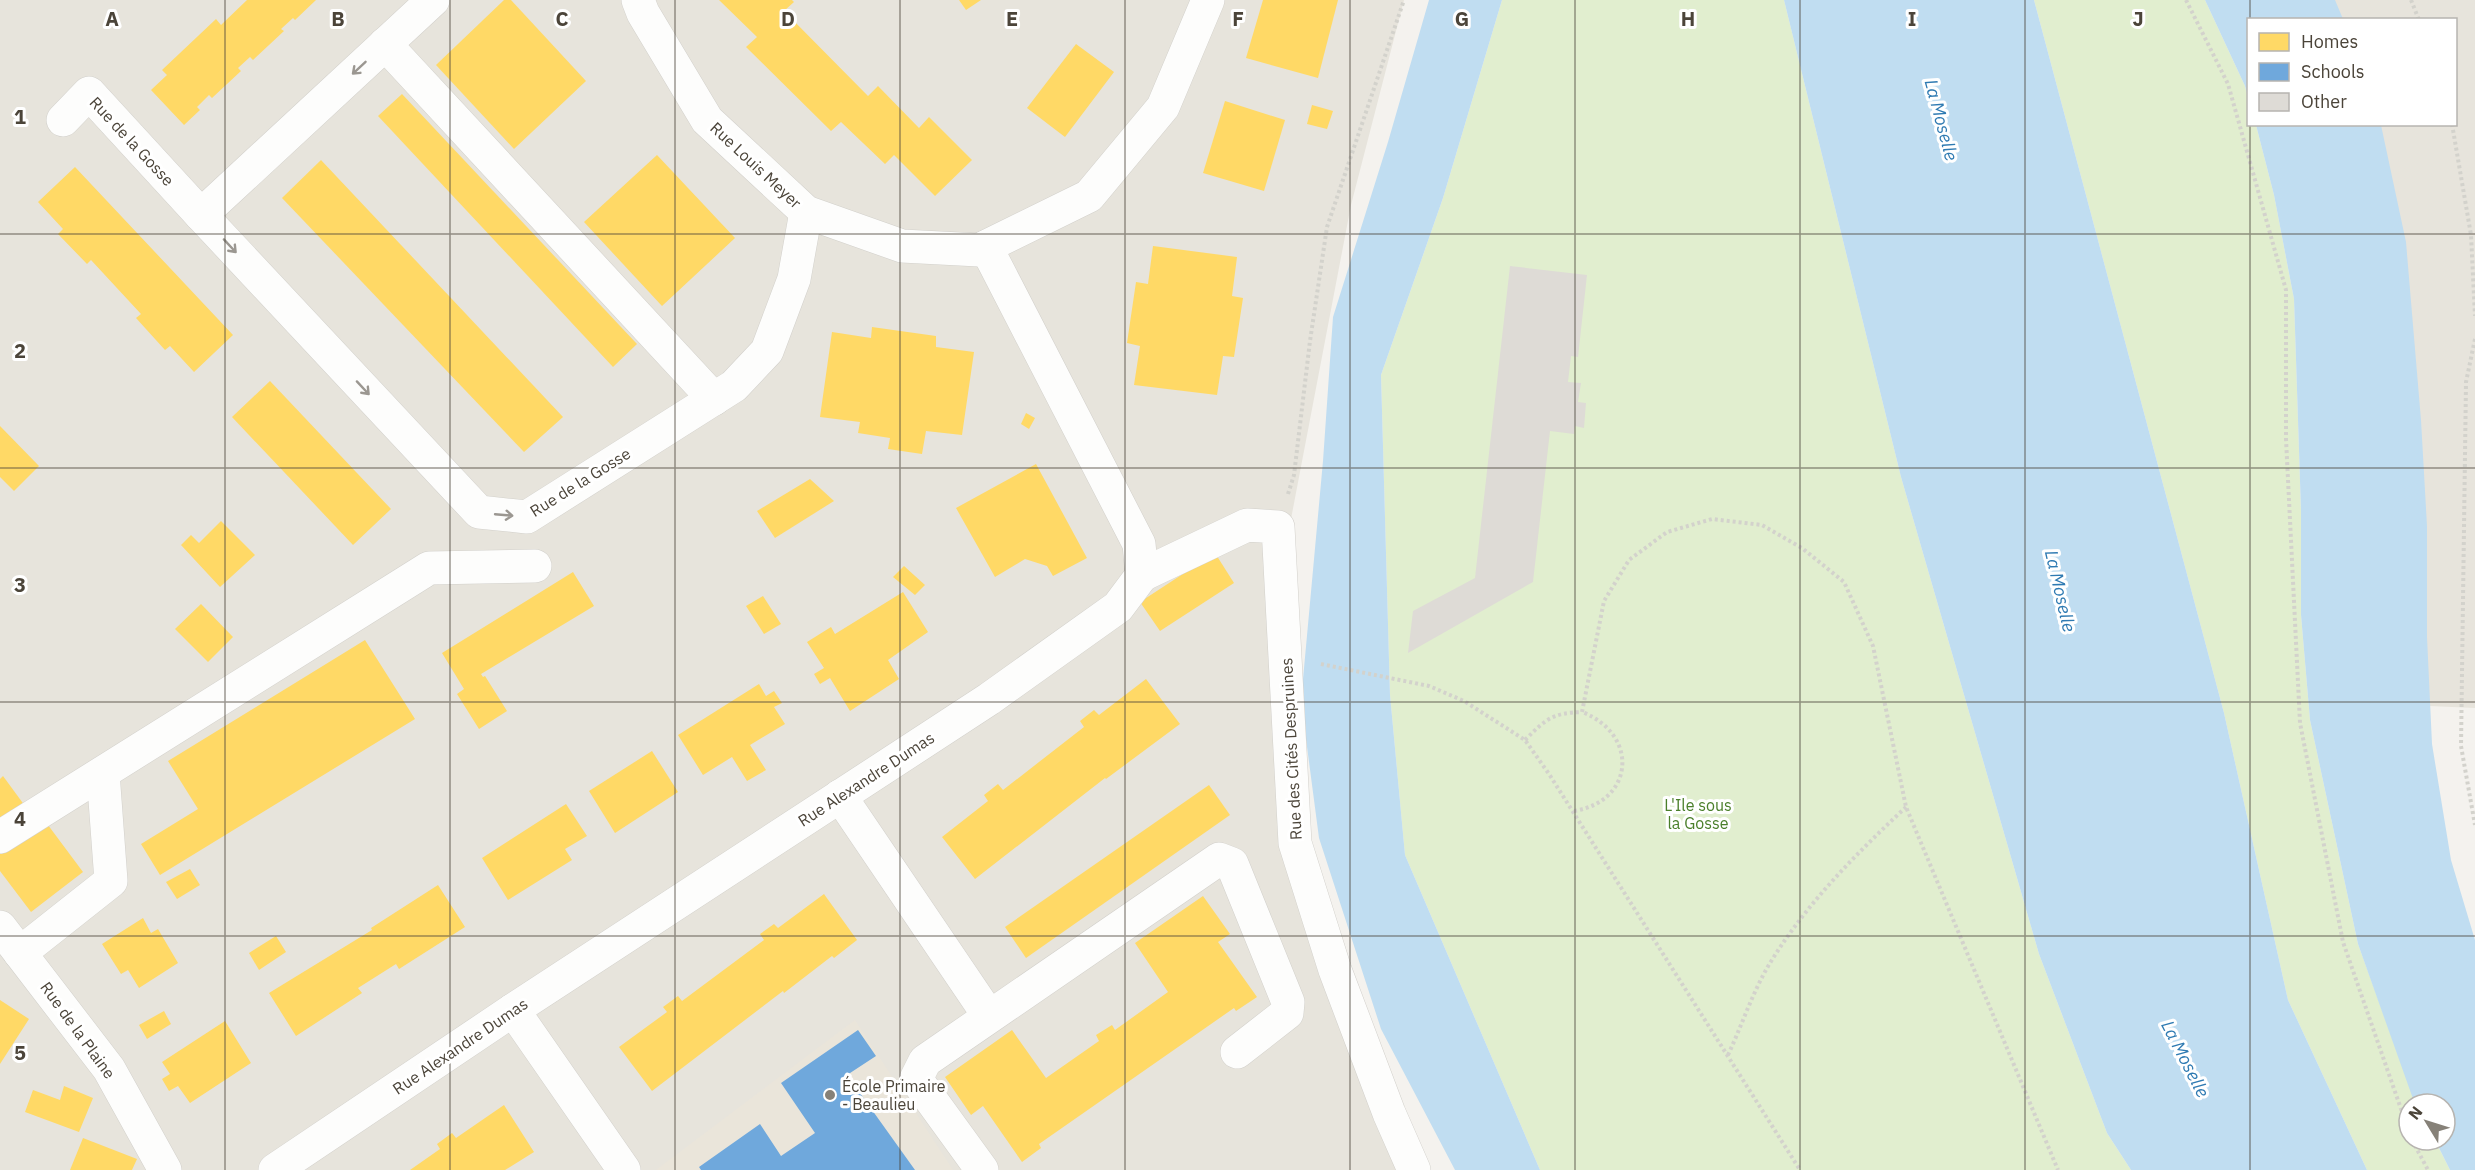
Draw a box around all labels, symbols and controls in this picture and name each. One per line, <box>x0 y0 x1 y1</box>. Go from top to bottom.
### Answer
text: A <box>105 5 119 32</box>
text: B <box>331 5 345 32</box>
text: C <box>555 5 569 32</box>
text: D <box>781 5 795 32</box>
text: E <box>1006 5 1018 32</box>
text: F <box>1232 5 1244 32</box>
text: G <box>1455 5 1469 32</box>
text: H <box>1681 5 1695 32</box>
text: I <box>1908 5 1916 32</box>
text: J <box>2132 5 2144 32</box>
legend <box>2247 18 2457 126</box>
text: Homes <box>2301 30 2358 53</box>
text: Schools <box>2301 60 2365 83</box>
one-way arrow <box>352 61 367 75</box>
water label: La Moselle <box>1920 77 1963 163</box>
text: Other <box>2301 90 2347 113</box>
street label: Rue de la Gosse <box>86 92 179 190</box>
text: 1 <box>14 103 26 130</box>
street label: Rue Louis Meyer <box>706 118 806 213</box>
one-way arrow <box>223 238 237 253</box>
text: 2 <box>14 337 26 364</box>
one-way arrow <box>356 380 370 395</box>
street label: Rue de la Gosse <box>526 443 634 521</box>
one-way arrow <box>494 510 514 521</box>
water label: La Moselle <box>2040 548 2081 634</box>
text: 3 <box>14 571 26 598</box>
street label: Rue des Cités Despruines <box>1276 657 1306 841</box>
street label: Rue Alexandre Dumas <box>794 727 938 831</box>
park label: L'Ile sous la Gosse <box>1664 795 1732 833</box>
text: 4 <box>14 805 26 832</box>
street label: Rue de la Plaine <box>36 978 120 1083</box>
street label: Rue Alexandre Dumas <box>389 993 531 1099</box>
water label: La Moselle <box>2156 1016 2215 1101</box>
text: 5 <box>14 1039 26 1066</box>
place label: École Primaire - Beaulieu <box>842 1075 946 1114</box>
marker: École Primaire - Beaulieu <box>823 1088 837 1102</box>
north arrow <box>2397 1092 2457 1152</box>
text: N <box>2404 1102 2427 1123</box>

